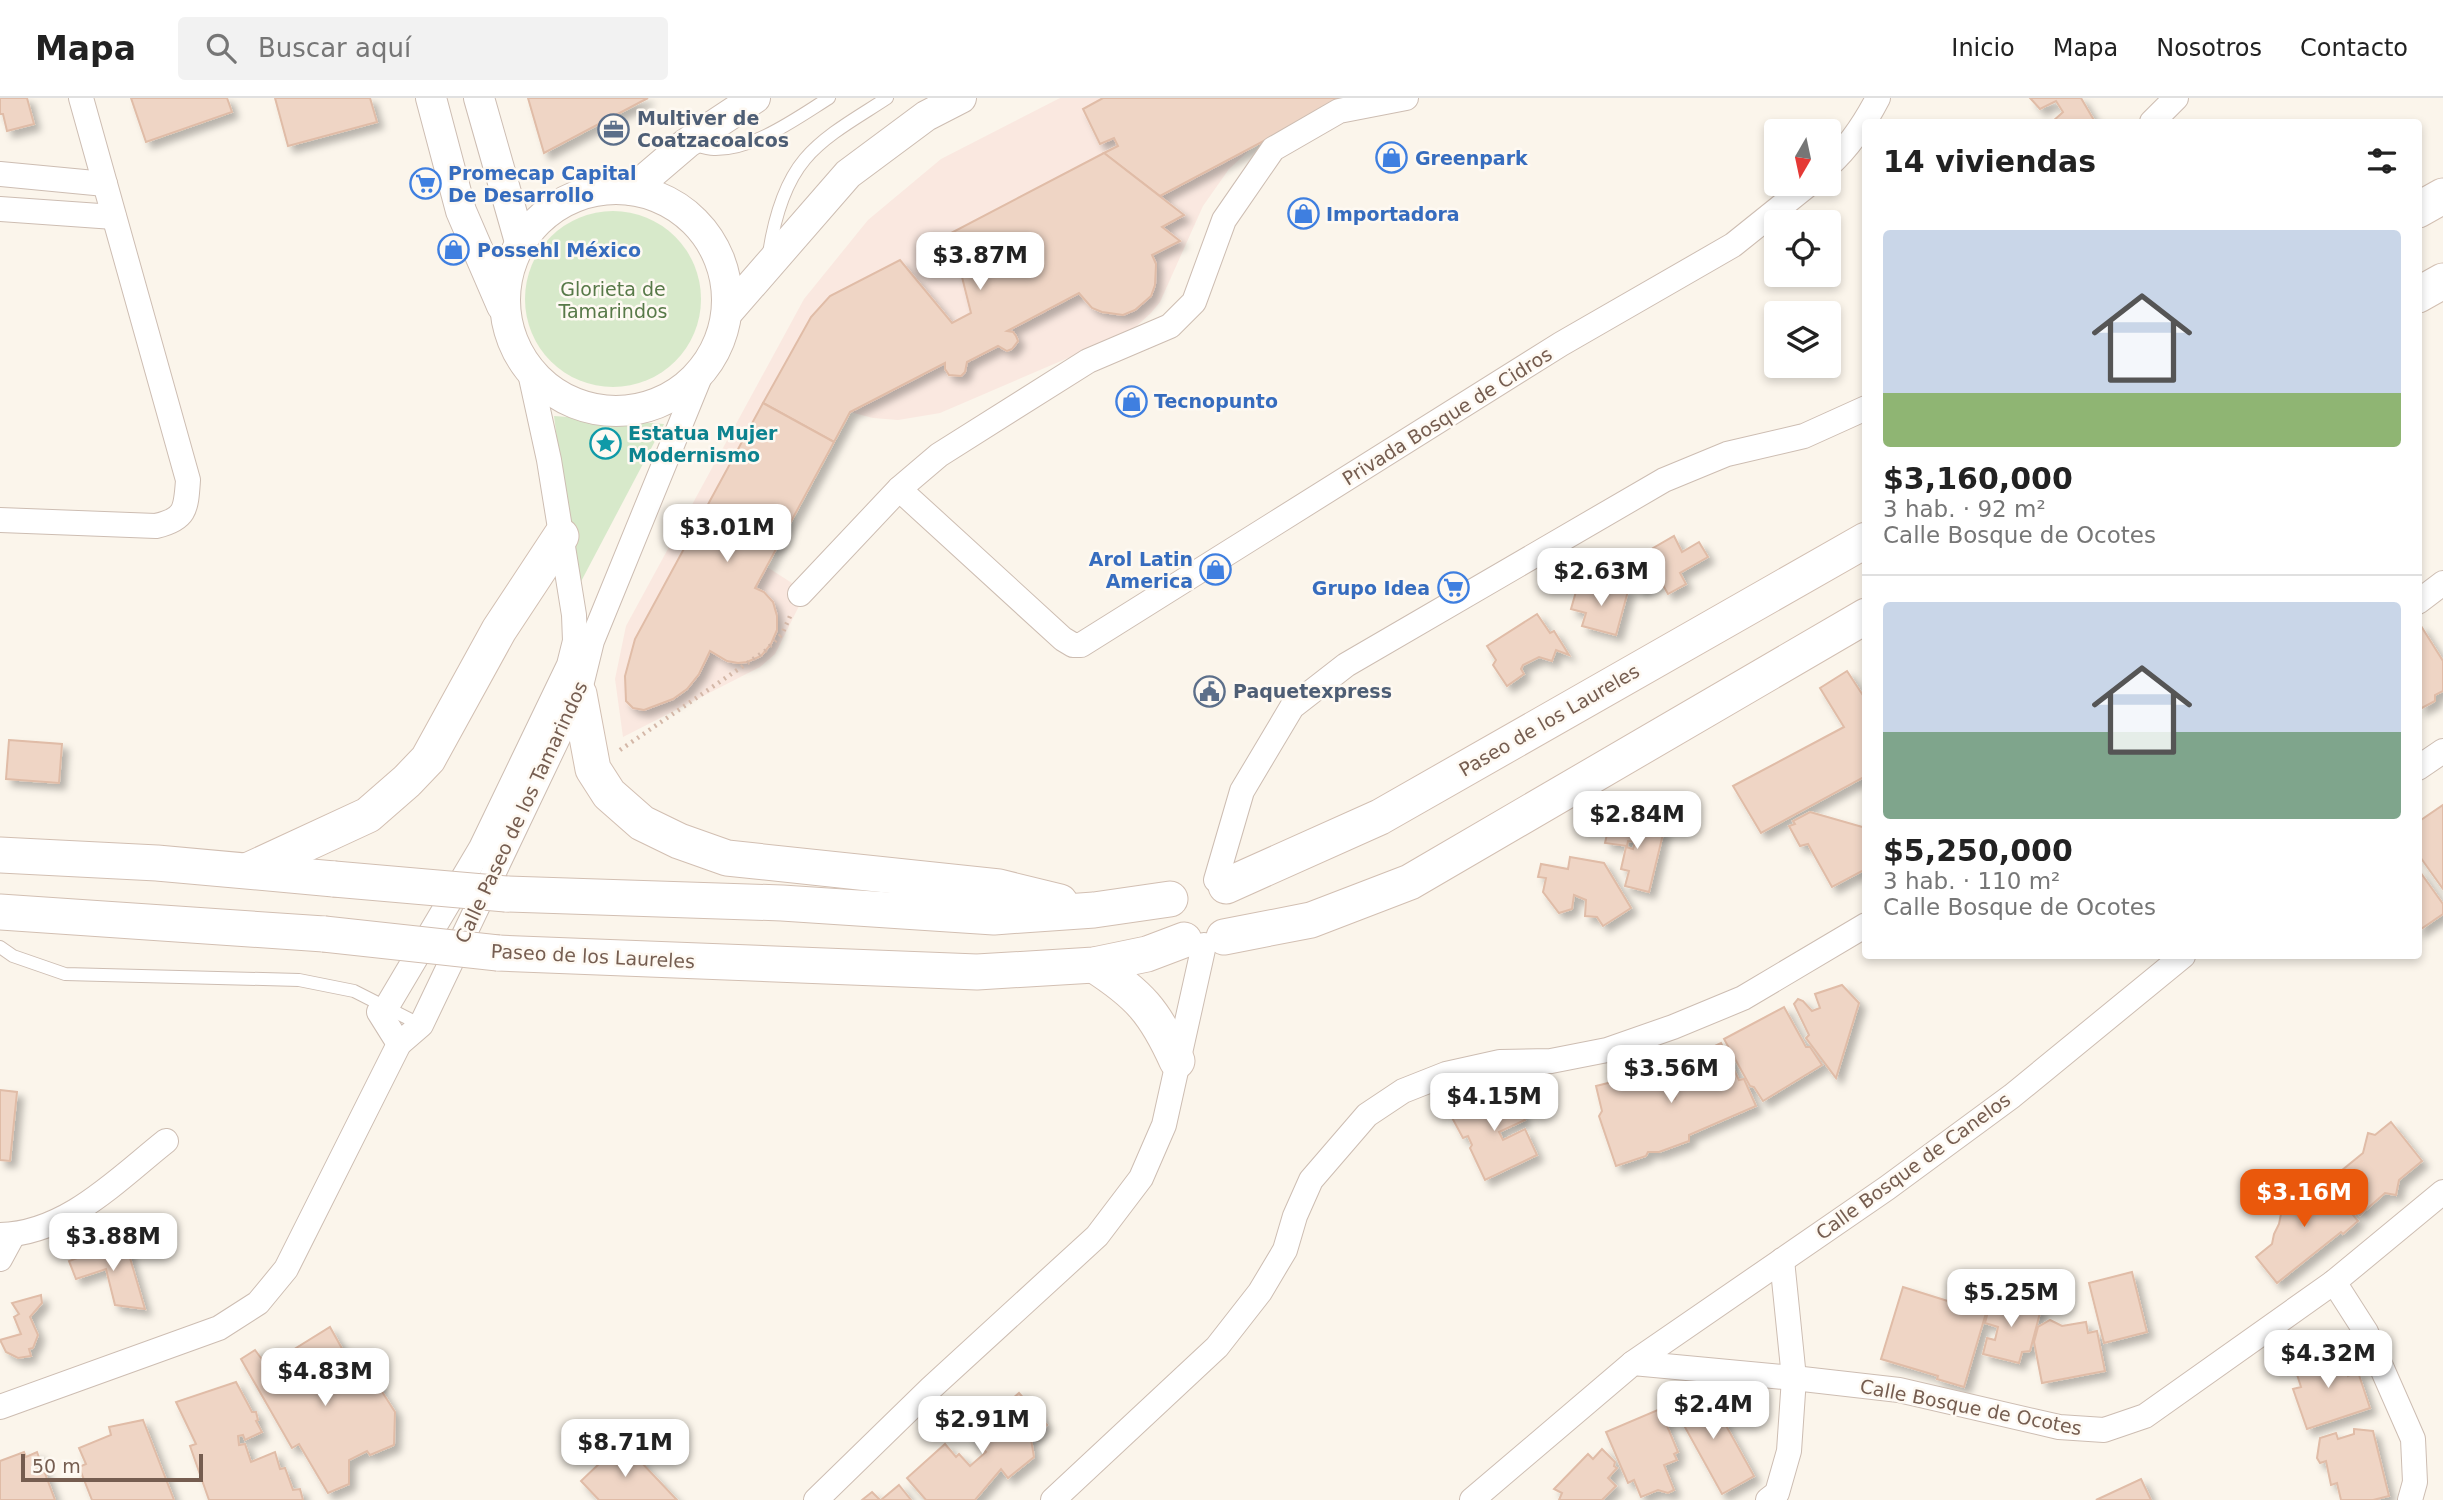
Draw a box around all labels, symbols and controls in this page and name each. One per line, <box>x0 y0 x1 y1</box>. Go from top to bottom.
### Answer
search box <box>178 17 668 80</box>
text: Mapa <box>35 29 136 68</box>
icon: search <box>202 29 240 67</box>
text: Buscar aquí <box>258 33 411 63</box>
text: Inicio <box>1951 34 2015 62</box>
text: Mapa <box>2053 34 2118 62</box>
text: Nosotros <box>2156 34 2262 62</box>
text: Contacto <box>2300 34 2408 62</box>
place label: Multiver de Coatzacoalcos <box>637 107 789 151</box>
office icon: Multiver de Coatzacoalcos <box>597 112 631 146</box>
north arrow <box>1764 119 1841 196</box>
map controls <box>1764 119 1841 378</box>
shop icon: Greenpark <box>1375 141 1409 175</box>
icon: filters <box>2363 142 2401 180</box>
text: 14 viviendas <box>1883 144 2096 179</box>
place label: Greenpark <box>1415 147 1528 169</box>
place label: Promecap Capital De Desarrollo <box>448 162 637 206</box>
supermarket icon: Promecap Capital De Desarrollo <box>408 167 442 201</box>
shop icon: Importadora <box>1286 197 1320 231</box>
place label: Importadora <box>1326 203 1460 225</box>
button: locate <box>1764 210 1841 287</box>
pin: $3.87M <box>923 232 1037 292</box>
shop icon: Possehl México <box>437 233 471 267</box>
place label: Possehl México <box>477 239 641 261</box>
text: $3.87M <box>932 242 1028 268</box>
icon: home <box>2079 275 2205 401</box>
park label: Glorieta de Tamarindos <box>558 278 667 322</box>
button: layers <box>1764 301 1841 378</box>
street label: Privada Bosque de Cidros <box>1338 342 1556 490</box>
shop icon: Tecnopunto <box>1114 384 1148 418</box>
place label: Tecnopunto <box>1154 390 1278 412</box>
place label: Estatua Mujer Modernismo <box>628 422 778 466</box>
place icon: Estatua Mujer Modernismo <box>588 427 622 461</box>
text: $3,160,000 <box>1883 461 2073 496</box>
text: 3 hab. · 92 m² <box>1883 496 2046 522</box>
pin: $3.01M <box>670 504 784 564</box>
text: $3.01M <box>679 514 775 540</box>
text: Calle Bosque de Ocotes <box>1883 522 2156 548</box>
place label: Arol Latin America <box>1089 548 1193 592</box>
pin: $2.63M <box>1544 548 1658 608</box>
shop icon: Arol Latin America <box>1199 553 1233 587</box>
text: $2.63M <box>1553 558 1649 584</box>
supermarket icon: Grupo Idea <box>1436 571 1470 605</box>
place label: Grupo Idea <box>1312 577 1430 599</box>
icon: home <box>2079 647 2205 773</box>
street label: Paseo de los Laureles <box>1455 659 1643 781</box>
public building icon: Paquetexpress <box>1193 674 1227 708</box>
street label: Calle Paseo de los Tamarindos <box>451 678 591 946</box>
place label: Paquetexpress <box>1233 680 1392 702</box>
pin: $2.84M <box>1580 792 1694 851</box>
text: $2.84M <box>1589 801 1685 827</box>
text: $5,250,000 <box>1883 833 2073 868</box>
text: 3 hab. · 110 m² <box>1883 868 2060 894</box>
text: Calle Bosque de Ocotes <box>1883 894 2156 920</box>
street label: Paseo de los Laureles <box>490 940 696 972</box>
pin: $3.56M <box>1614 1046 1728 1105</box>
text: $3.56M <box>1623 1055 1719 1081</box>
pin: $4.15M <box>1437 1074 1551 1133</box>
text: $4.15M <box>1446 1083 1542 1109</box>
street label: Calle Bosque de Canelos <box>1812 1088 2014 1244</box>
pin: $3.16M <box>2247 1170 2361 1229</box>
text: $3.16M <box>2256 1179 2352 1205</box>
pin: $3.88M <box>56 1214 170 1273</box>
text: $3.88M <box>65 1223 161 1249</box>
pin: $5.25M <box>1954 1270 2068 1329</box>
text: $5.25M <box>1963 1279 2059 1305</box>
pin: $4.32M <box>2271 1330 2385 1390</box>
text: $4.32M <box>2280 1340 2376 1366</box>
pin: $4.83M <box>268 1348 382 1408</box>
text: $4.83M <box>277 1358 373 1384</box>
street label: Calle Bosque de Ocotes <box>1858 1375 2084 1439</box>
pin: $2.4M <box>1664 1382 1762 1441</box>
text: $2.4M <box>1673 1391 1753 1417</box>
pin: $2.91M <box>925 1396 1039 1456</box>
text: $2.91M <box>934 1406 1030 1432</box>
pin: $8.71M <box>568 1420 682 1479</box>
text: $8.71M <box>577 1429 673 1455</box>
scale bar <box>21 1451 203 1483</box>
text: 50 m <box>32 1455 81 1477</box>

